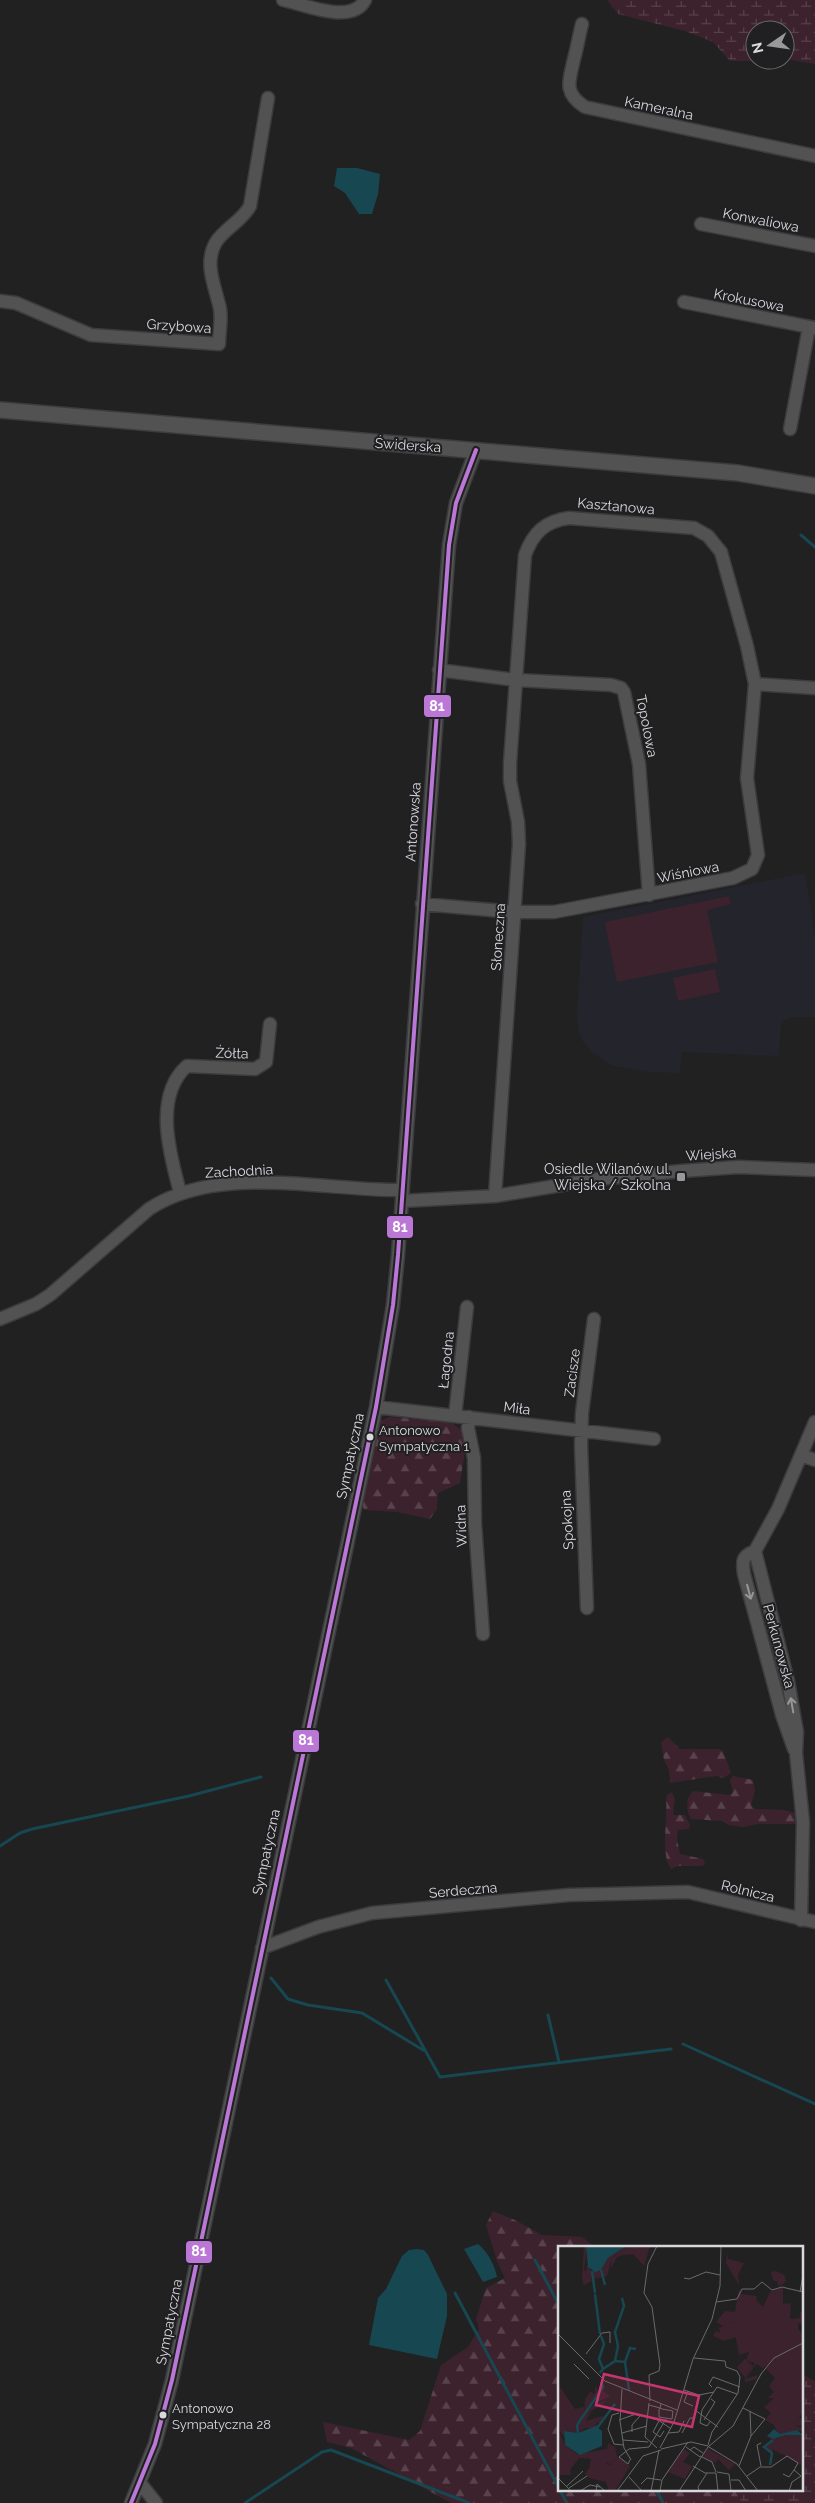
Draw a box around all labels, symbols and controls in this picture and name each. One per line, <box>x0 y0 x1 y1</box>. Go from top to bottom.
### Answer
north arrow <box>745 20 795 70</box>
text: N <box>748 41 766 55</box>
street label: Kameralna <box>623 93 695 123</box>
street label: Konwaliowa <box>721 205 801 235</box>
street label: Krokusowa <box>712 285 786 315</box>
street label: Grzybowa <box>146 316 212 336</box>
street label: Świderska <box>374 434 442 455</box>
street label: Kasztanowa <box>577 495 655 517</box>
line badge: 81 <box>423 694 452 718</box>
street label: Topolowa <box>633 694 661 758</box>
text: 81 <box>429 698 445 714</box>
street label: Antonowska <box>402 782 424 862</box>
street label: Wiśniowa <box>656 858 720 886</box>
street label: Słoneczna <box>488 903 508 971</box>
street label: Żółta <box>215 1042 249 1062</box>
street label: Wiejska <box>685 1144 737 1164</box>
street label: Zachodnia <box>205 1161 273 1181</box>
place label: Osiedle Wilanów ul. Wiejska / Szkolna <box>544 1161 671 1193</box>
marker: Osiedle Wilanów ul. Wiejska / Szkolna <box>675 1171 687 1183</box>
line badge: 81 <box>386 1215 414 1239</box>
text: 81 <box>392 1219 408 1235</box>
street label: Łagodna <box>435 1331 457 1389</box>
street label: Zacisze <box>561 1348 583 1398</box>
street label: Miła <box>503 1398 531 1418</box>
street label: Sympatyczna <box>333 1412 367 1500</box>
place label: Antonowo Sympatyczna 1 <box>379 1423 469 1454</box>
marker: Antonowo Sympatyczna 1 <box>365 1432 375 1442</box>
street label: Spokojna <box>557 1490 577 1550</box>
street label: Widna <box>452 1505 470 1547</box>
one-way arrow <box>745 1584 755 1600</box>
street label: Perkunowska <box>760 1602 798 1690</box>
one-way arrow <box>787 1697 797 1713</box>
line badge: 81 <box>292 1729 320 1753</box>
text: 81 <box>298 1732 314 1748</box>
street label: Sympatyczna <box>249 1808 283 1896</box>
street label: Rolnicza <box>720 1877 776 1905</box>
street label: Serdeczna <box>428 1879 498 1901</box>
line badge: 81 <box>185 2240 213 2264</box>
text: 81 <box>191 2243 207 2259</box>
inset map <box>558 2246 802 2490</box>
street label: Sympatyczna <box>153 2278 185 2366</box>
place label: Antonowo Sympatyczna 28 <box>172 2401 271 2432</box>
marker: Antonowo Sympatyczna 28 <box>158 2410 168 2420</box>

